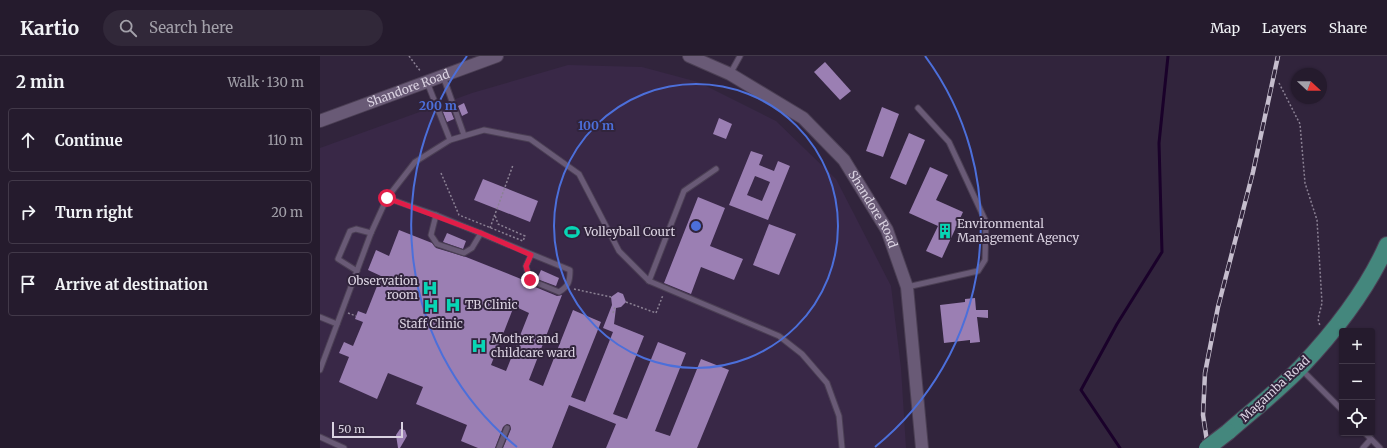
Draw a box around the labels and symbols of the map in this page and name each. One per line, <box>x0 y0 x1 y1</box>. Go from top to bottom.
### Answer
street label: Shandore Road <box>365 66 452 110</box>
north arrow <box>1291 68 1327 104</box>
text: 200 m <box>419 98 457 113</box>
text: 100 m <box>578 118 614 133</box>
street label: Shandore Road <box>845 168 901 250</box>
route start <box>378 189 396 207</box>
place label: Environmental Management Agency <box>957 216 1079 245</box>
centre of rings <box>689 219 703 233</box>
building icon: Environmental Management Agency <box>936 222 954 240</box>
sports icon: Volleyball Court <box>563 223 581 241</box>
place label: Volleyball Court <box>583 224 675 239</box>
route end <box>521 271 539 289</box>
place label: Observation room <box>348 273 418 302</box>
hospital icon: Observation room <box>421 279 439 297</box>
hospital icon: TB Clinic <box>444 296 462 314</box>
hospital icon: Staff Clinic <box>422 297 440 315</box>
place label: TB Clinic <box>465 297 517 312</box>
place label: Staff Clinic <box>399 316 463 331</box>
place label: Mother and childcare ward <box>491 331 575 360</box>
hospital icon: Mother and childcare ward <box>470 337 488 355</box>
street label: Magamba Road <box>1237 353 1312 425</box>
scale bar <box>332 420 403 439</box>

